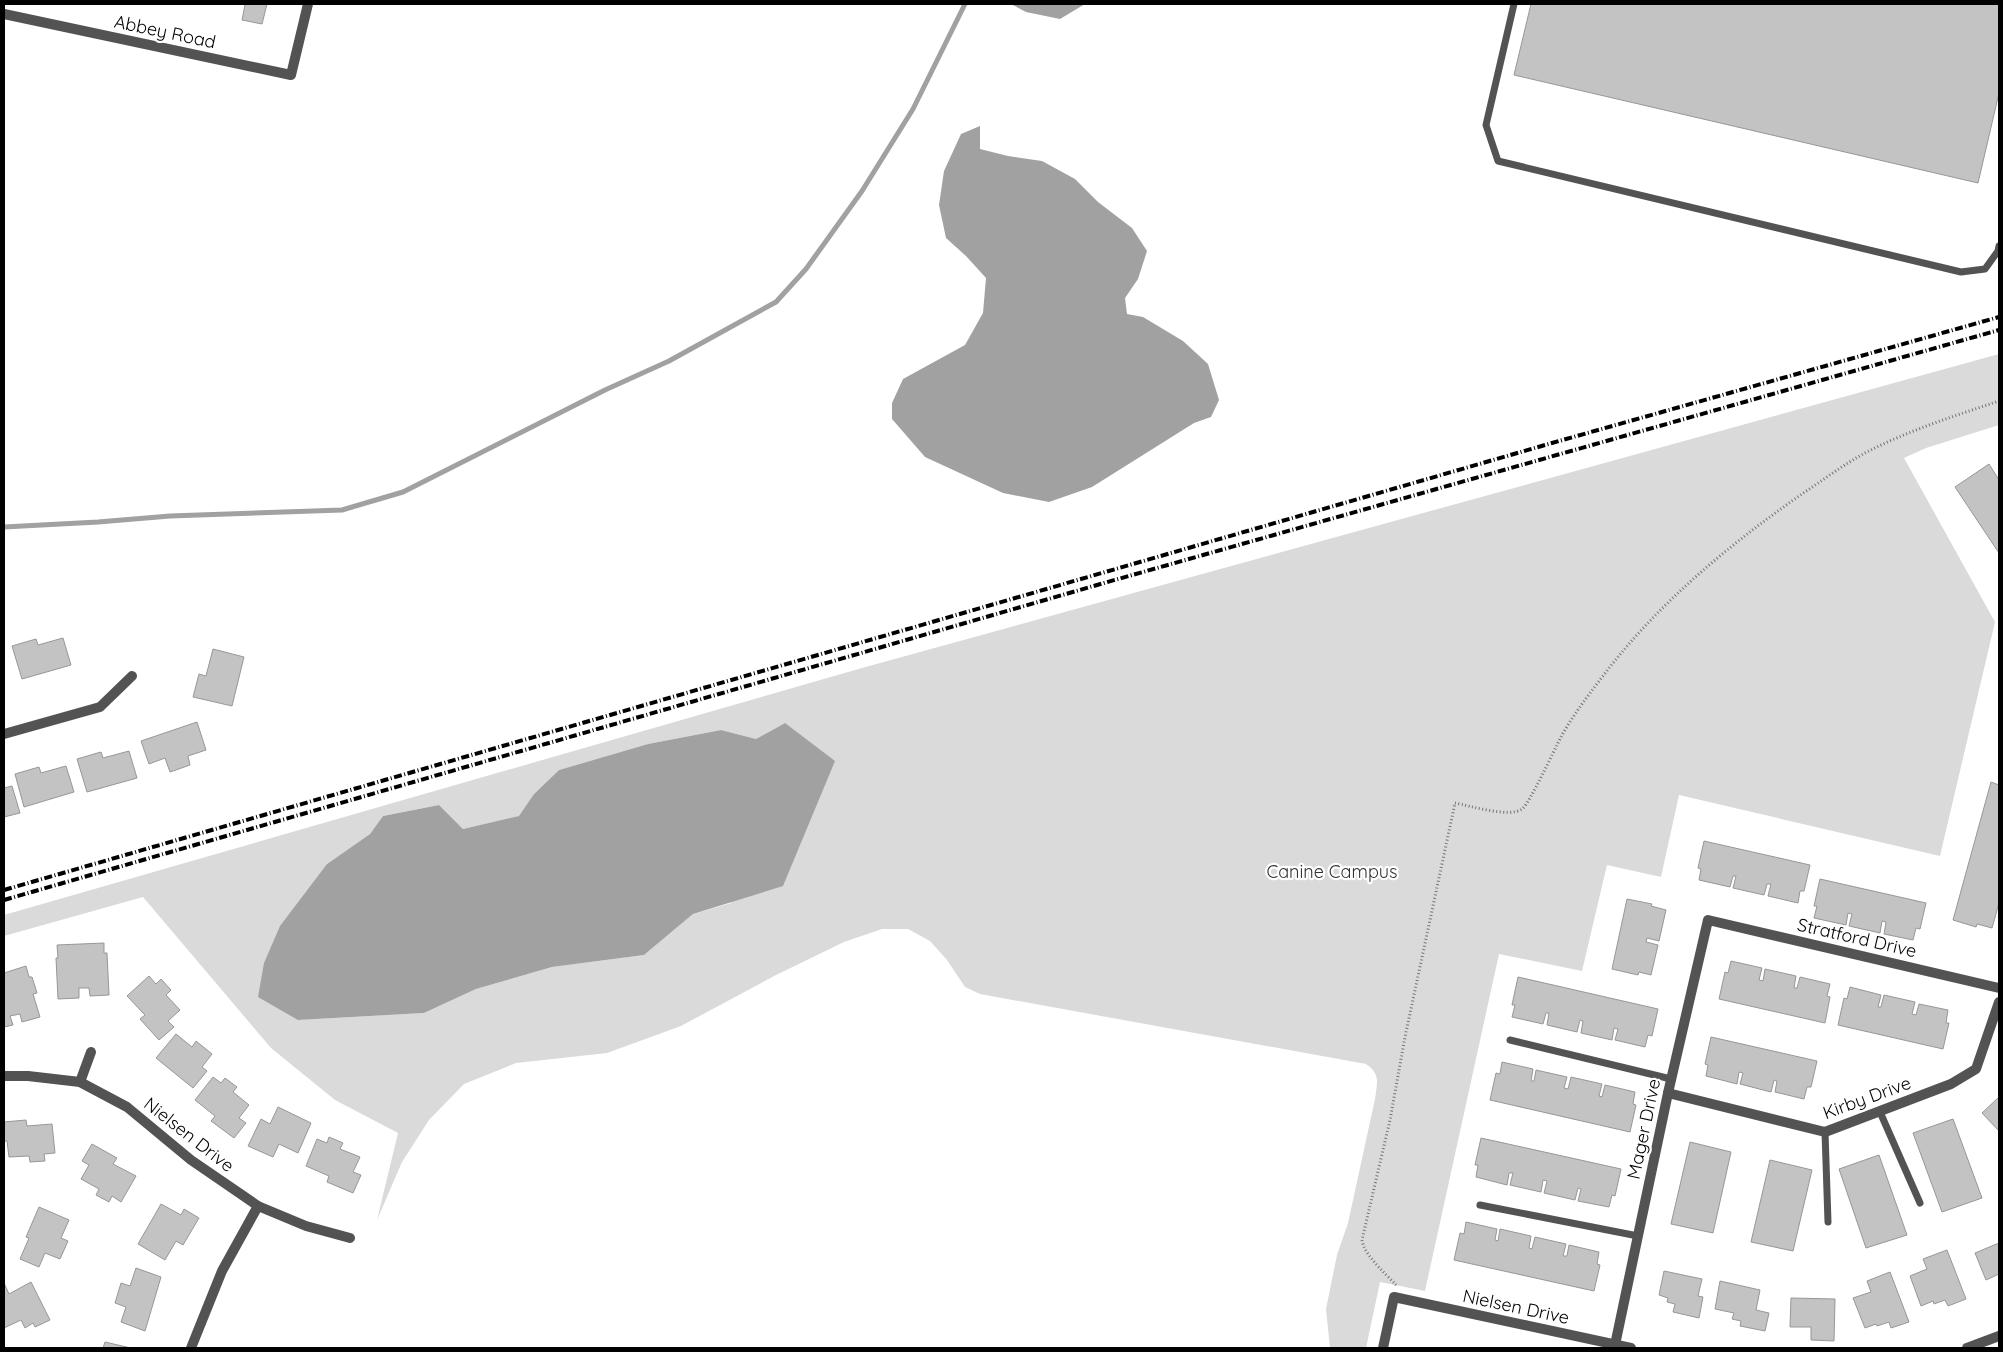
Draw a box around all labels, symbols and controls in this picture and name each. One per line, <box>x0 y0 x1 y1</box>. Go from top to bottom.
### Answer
street label: Abbey Road <box>112 10 218 54</box>
park label: Canine Campus <box>1266 860 1398 883</box>
street label: Stratford Drive <box>1795 913 1919 962</box>
street label: Kirby Drive <box>1820 1071 1914 1124</box>
street label: Mager Drive <box>1622 1077 1665 1181</box>
street label: Nielsen Drive <box>139 1092 239 1177</box>
street label: Nielsen Drive <box>1461 1284 1572 1329</box>

